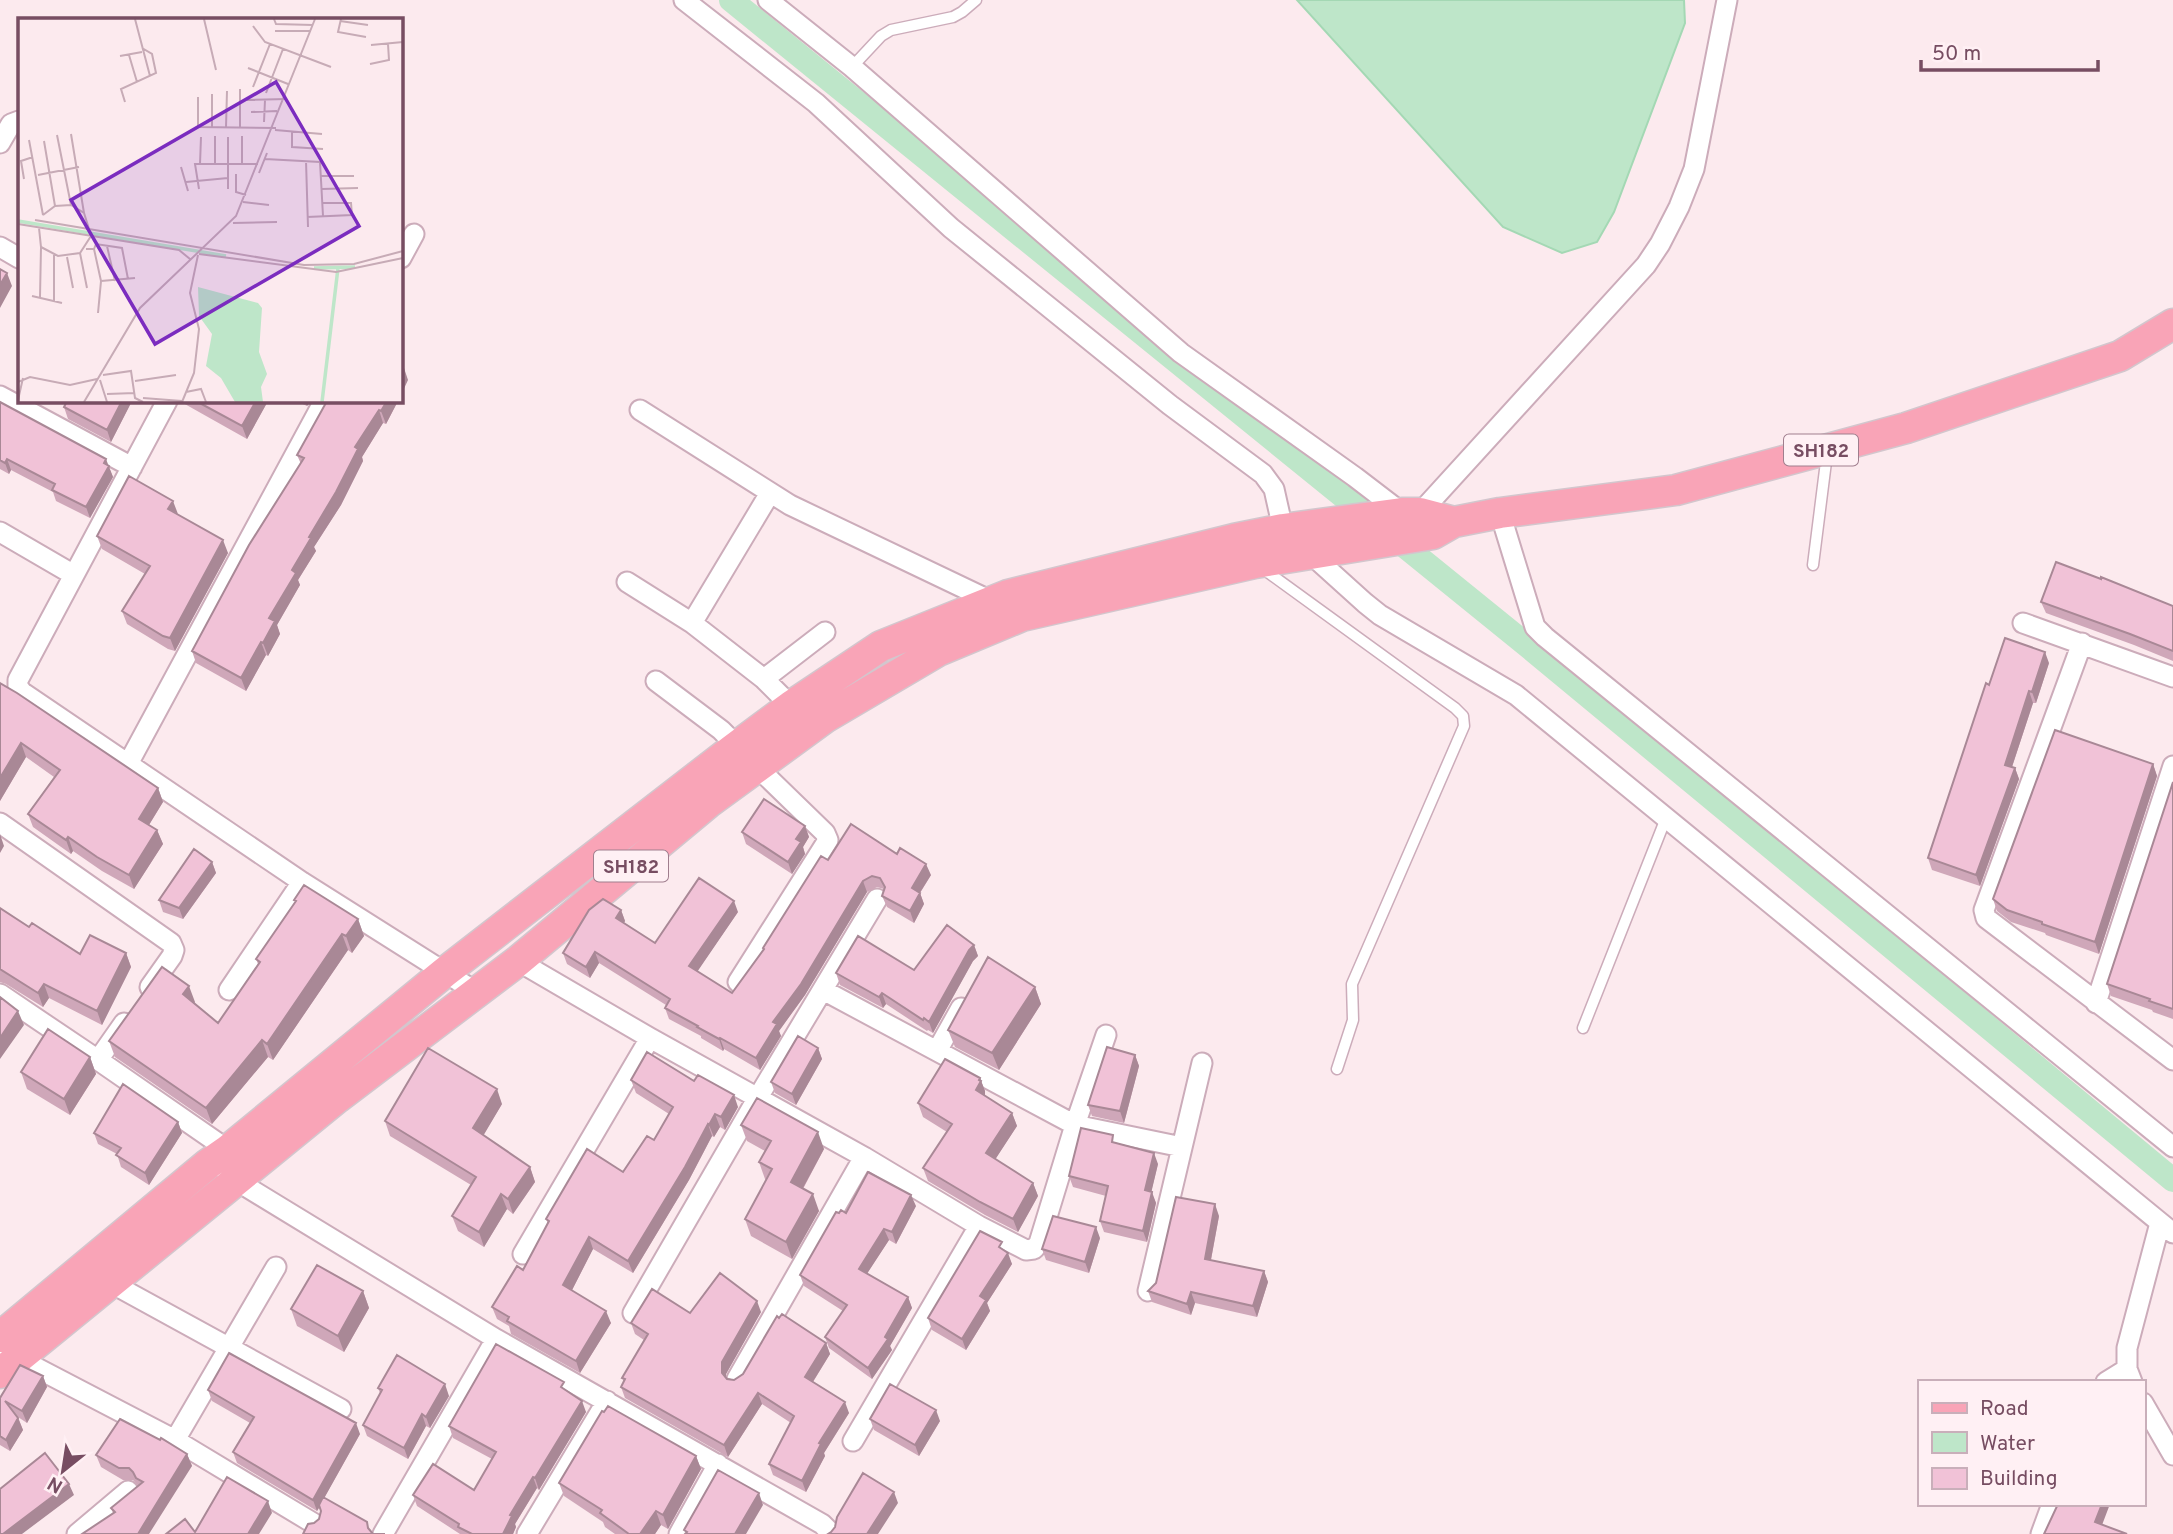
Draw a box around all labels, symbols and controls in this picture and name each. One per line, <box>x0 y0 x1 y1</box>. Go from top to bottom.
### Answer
inset map <box>18 18 402 402</box>
scale bar <box>1921 28 2098 72</box>
text: 50 m <box>1932 41 1981 68</box>
road number: SH182 <box>1784 435 1858 466</box>
road number: SH182 <box>594 850 668 881</box>
legend <box>1918 1380 2145 1506</box>
text: Road <box>1980 1396 2029 1423</box>
text: Water <box>1980 1431 2035 1458</box>
north arrow <box>28 1436 98 1506</box>
text: Building <box>1980 1466 2058 1493</box>
text: N <box>44 1470 67 1498</box>

